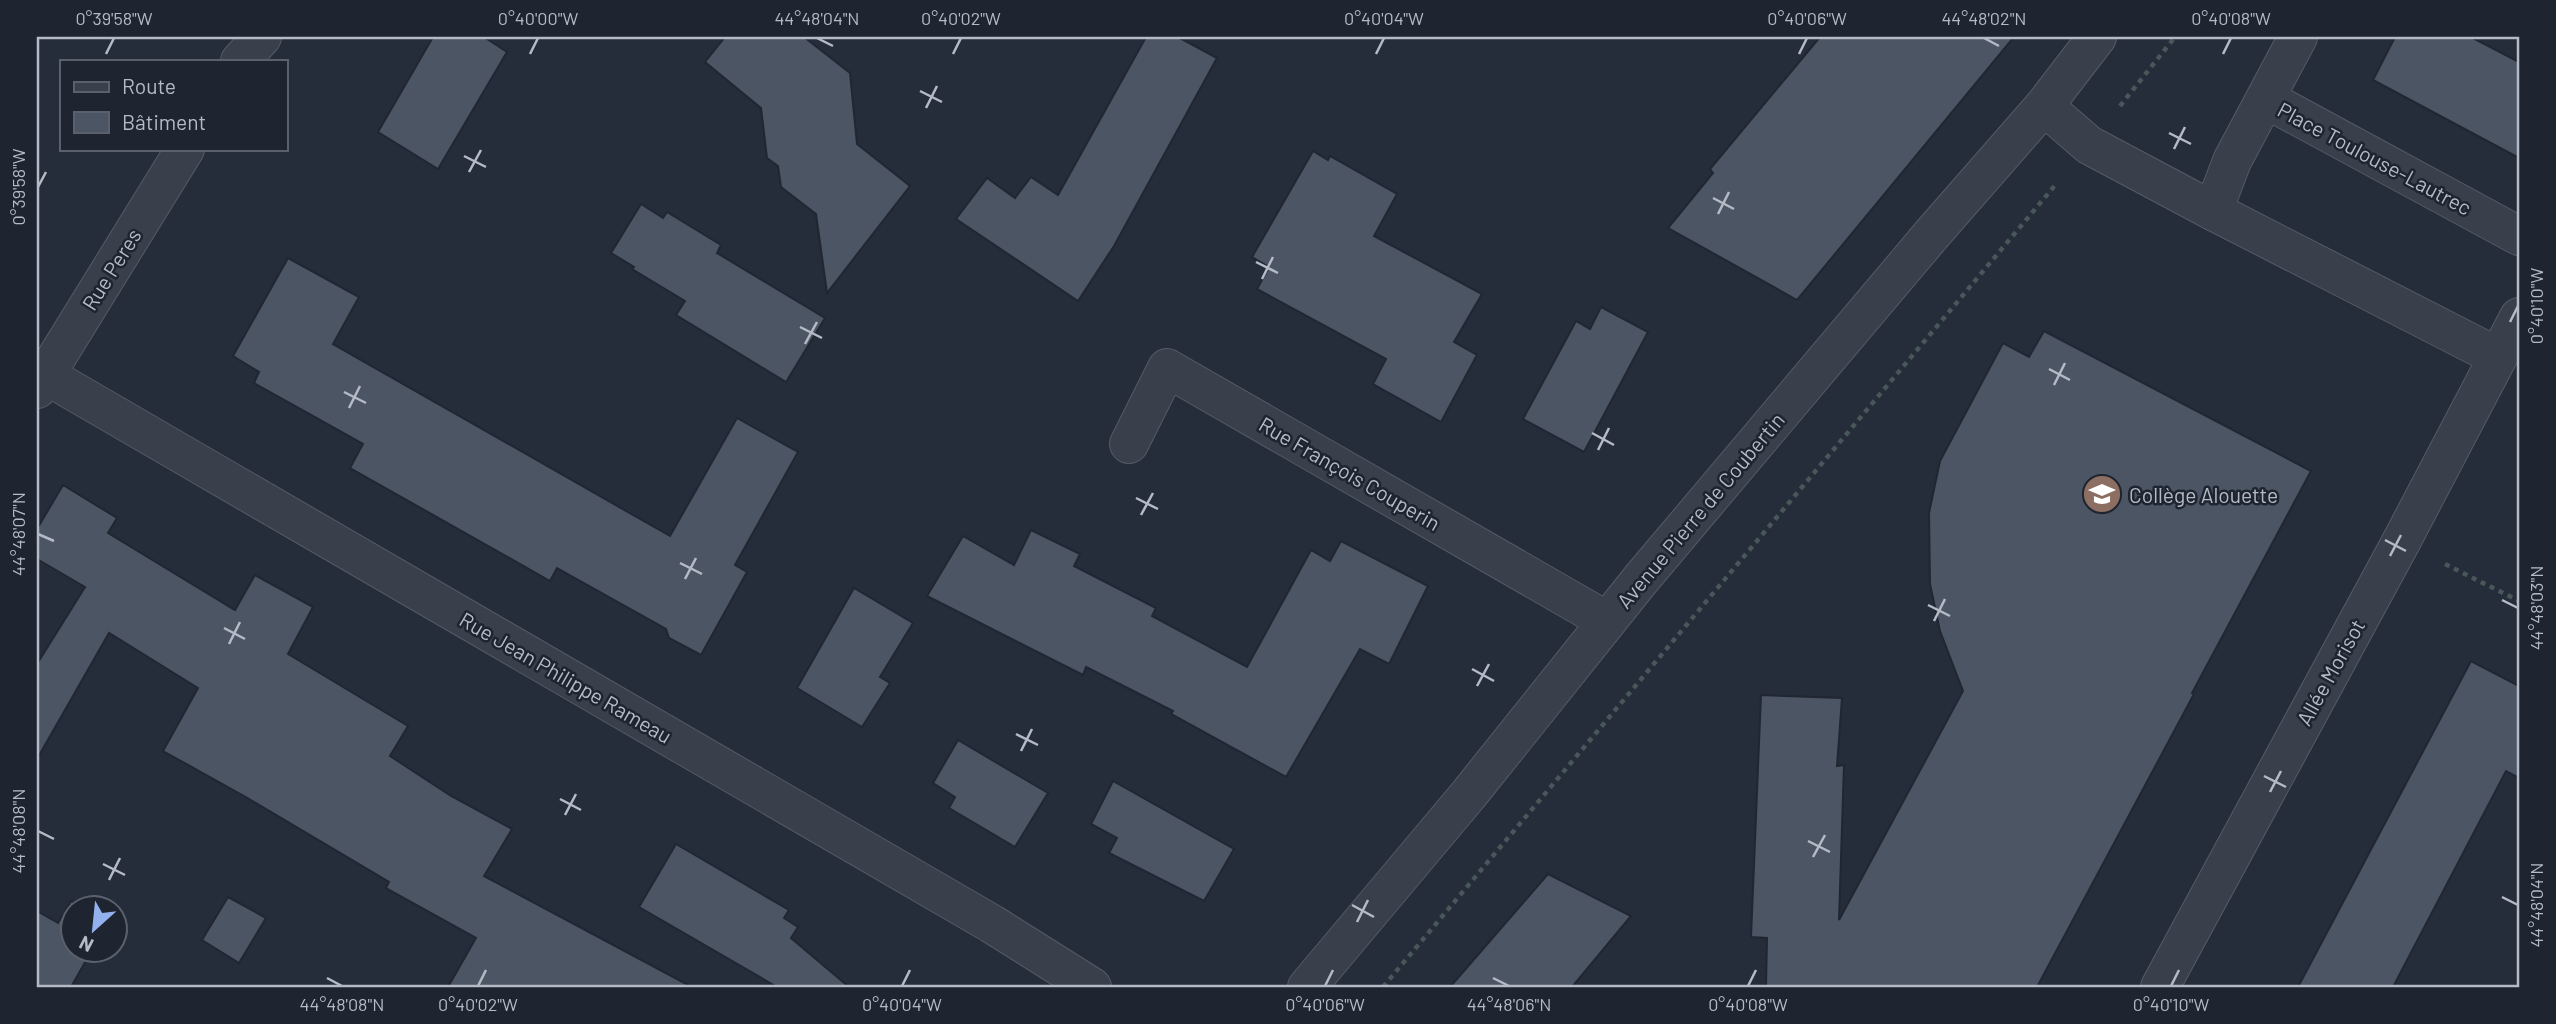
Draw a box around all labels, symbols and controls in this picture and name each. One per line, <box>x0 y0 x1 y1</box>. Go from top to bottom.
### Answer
text: 0°39'58"W <box>75 7 153 29</box>
text: 0°40'00"W <box>498 7 578 29</box>
text: 44°48'04"N <box>774 7 860 29</box>
text: 0°40'02"W <box>921 7 1001 29</box>
text: 0°40'04"W <box>1344 7 1424 29</box>
text: 0°40'06"W <box>1767 7 1847 29</box>
text: 44°48'02"N <box>1941 7 2027 29</box>
text: 0°40'08"W <box>2191 7 2271 29</box>
legend <box>60 60 287 150</box>
text: Route <box>122 73 176 98</box>
street label: Place Toulouse-Lautrec <box>2274 96 2476 220</box>
text: Bâtiment <box>122 109 206 134</box>
text: 0°39'58"W <box>7 148 29 226</box>
street label: Rue Peres <box>76 224 146 314</box>
text: 0°40'10"W <box>2525 268 2547 344</box>
street label: Avenue Pierre de Coubertin <box>1611 407 1789 613</box>
street label: Rue François Couperin <box>1255 411 1445 535</box>
school or university icon: Collège Alouette <box>2081 473 2123 515</box>
place label: Collège Alouette <box>2129 482 2278 507</box>
text: 44°48'07"N <box>7 492 29 576</box>
text: 44°48'03"N <box>2525 566 2547 650</box>
street label: Rue Jean Philippe Rameau <box>456 606 676 748</box>
street label: Allée Morisot <box>2291 615 2369 729</box>
text: 44°48'08"N <box>7 789 29 873</box>
text: 44°48'04"N <box>2525 862 2547 948</box>
north arrow <box>60 894 130 964</box>
text: N <box>75 931 97 958</box>
text: 44°48'08"N <box>300 993 384 1015</box>
text: 0°40'02"W <box>438 993 518 1015</box>
text: 0°40'04"W <box>862 993 942 1015</box>
text: 0°40'06"W <box>1285 993 1365 1015</box>
text: 44°48'06"N <box>1467 993 1551 1015</box>
text: 0°40'08"W <box>1708 993 1788 1015</box>
text: 0°40'10"W <box>2133 993 2209 1015</box>

